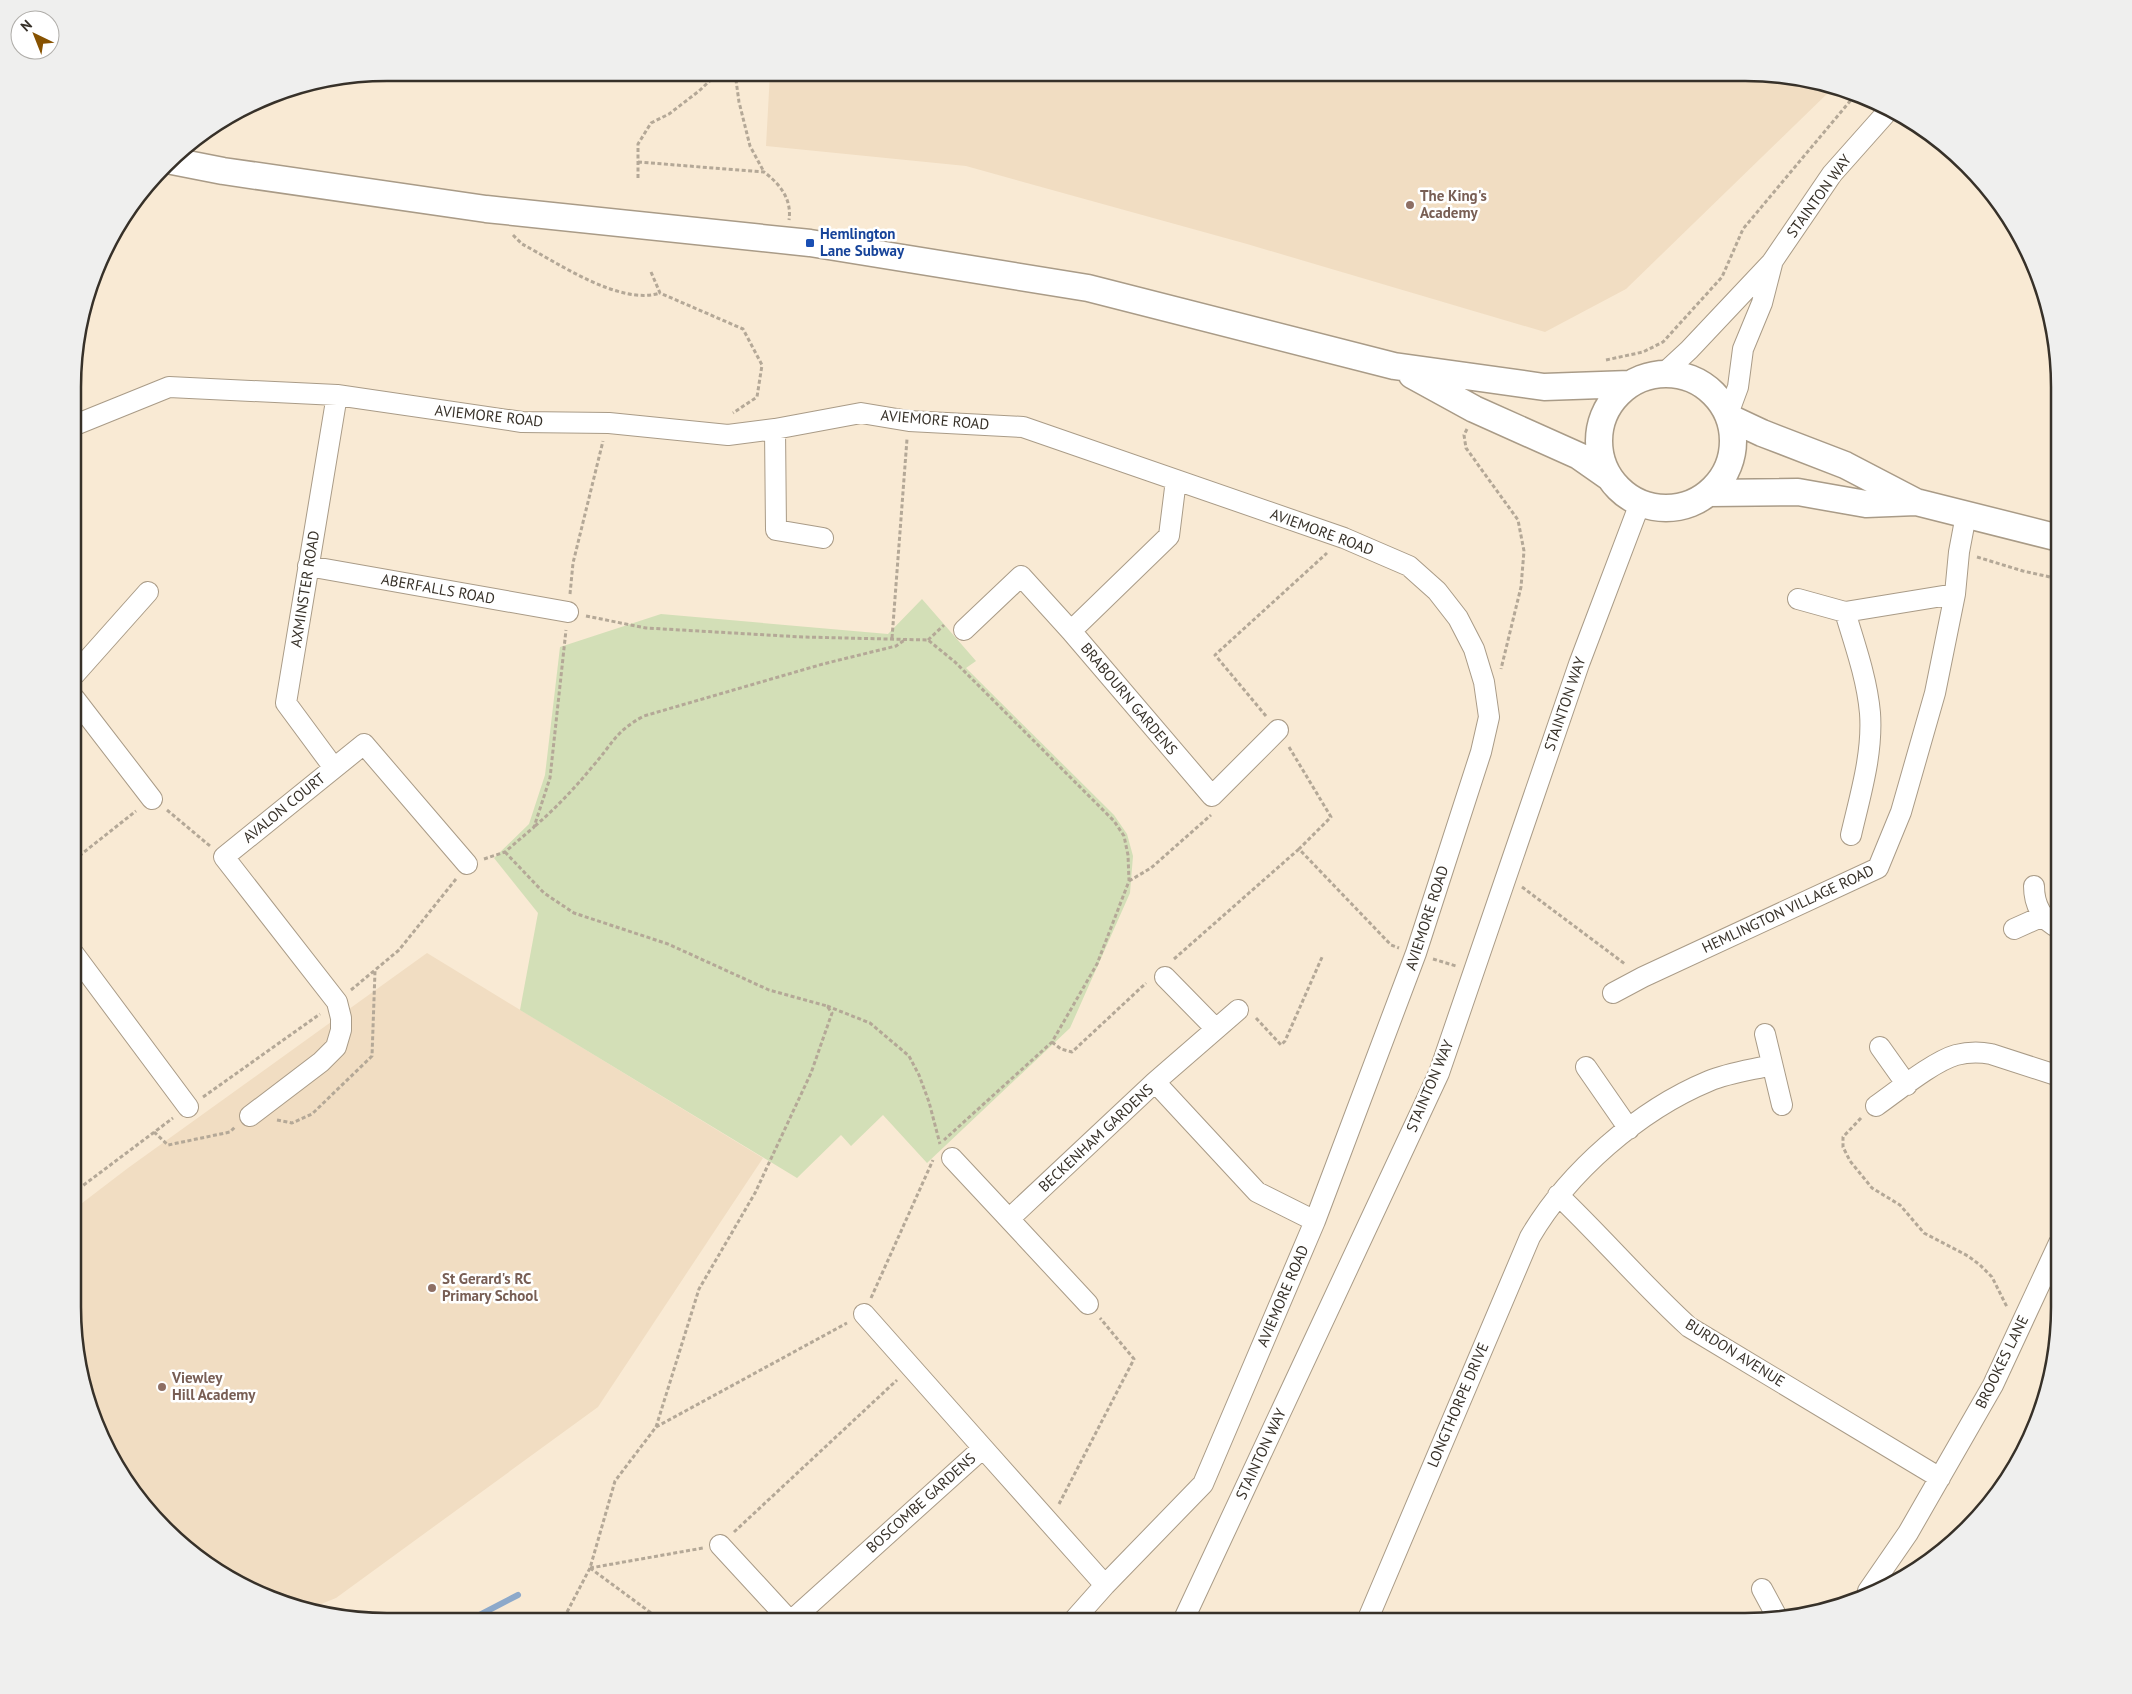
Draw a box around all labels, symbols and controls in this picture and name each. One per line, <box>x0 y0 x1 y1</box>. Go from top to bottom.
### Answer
north arrow <box>10 10 60 60</box>
text: N <box>17 16 36 35</box>
street label: STAINTON WAY <box>1782 150 1856 241</box>
place label: The King's Academy <box>1420 186 1487 222</box>
marker: The King's Academy <box>1404 199 1416 211</box>
place label: Hemlington Lane Subway <box>820 224 905 260</box>
marker: Hemlington Lane Subway <box>804 237 816 249</box>
street label: AVIEMORE ROAD <box>434 400 544 431</box>
street label: AVIEMORE ROAD <box>880 405 990 434</box>
street label: AVIEMORE ROAD <box>1268 504 1377 559</box>
street label: AXMINSTER ROAD <box>286 529 323 649</box>
street label: ABERFALLS ROAD <box>380 569 496 608</box>
street label: BRABOURN GARDENS <box>1077 639 1182 759</box>
street label: STAINTON WAY <box>1540 654 1590 753</box>
street label: AVALON COURT <box>239 768 329 847</box>
street label: HEMLINGTON VILLAGE ROAD <box>1699 860 1877 957</box>
street label: AVIEMORE ROAD <box>1401 863 1452 973</box>
street label: STAINTON WAY <box>1402 1036 1458 1135</box>
street label: BECKENHAM GARDENS <box>1034 1079 1157 1196</box>
street label: AVIEMORE ROAD <box>1253 1242 1313 1350</box>
place label: St Gerard's RC Primary School <box>442 1269 538 1305</box>
marker: St Gerard's RC Primary School <box>426 1282 438 1294</box>
street label: BROOKES LANE <box>1971 1312 2032 1412</box>
street label: BURDON AVENUE <box>1682 1314 1789 1391</box>
street label: LONGTHORPE DRIVE <box>1423 1339 1492 1470</box>
place label: Viewley Hill Academy <box>171 1368 256 1404</box>
marker: Viewley Hill Academy <box>156 1381 168 1393</box>
street label: STAINTON WAY <box>1231 1405 1290 1502</box>
street label: BOSCOMBE GARDENS <box>862 1448 979 1557</box>

